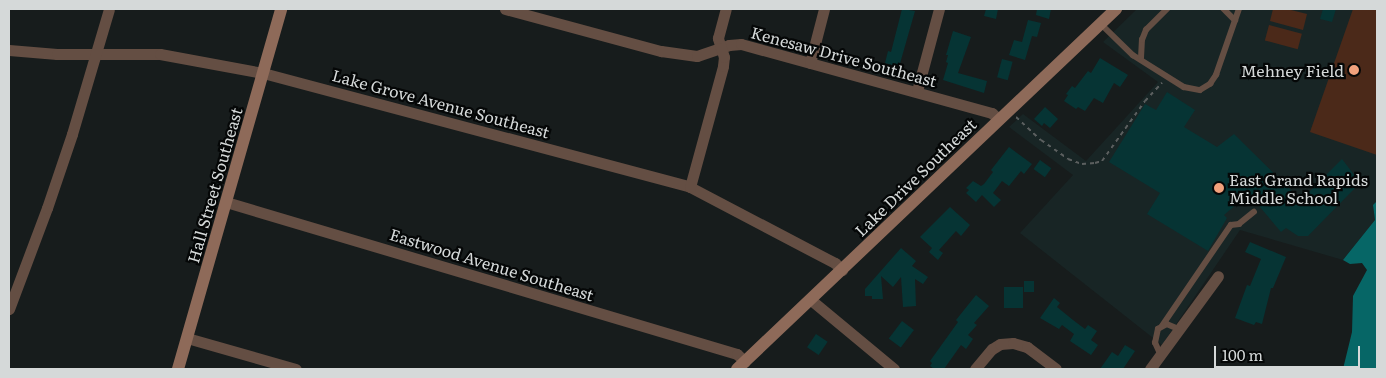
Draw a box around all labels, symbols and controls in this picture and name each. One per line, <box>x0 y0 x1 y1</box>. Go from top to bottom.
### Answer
street label: Kenesaw Drive Southeast <box>749 22 939 90</box>
place label: Mehney Field <box>1241 60 1344 80</box>
marker: Mehney Field <box>1348 64 1360 76</box>
street label: Lake Grove Avenue Southeast <box>330 65 552 141</box>
street label: Hall Street Southeast <box>183 105 245 265</box>
street label: Lake Drive Southeast <box>850 114 980 240</box>
place label: East Grand Rapids Middle School <box>1229 169 1368 207</box>
marker: East Grand Rapids Middle School <box>1213 182 1225 194</box>
street label: Eastwood Avenue Southeast <box>388 224 596 304</box>
scale bar <box>1216 336 1362 368</box>
text: 100 m <box>1222 343 1263 366</box>

